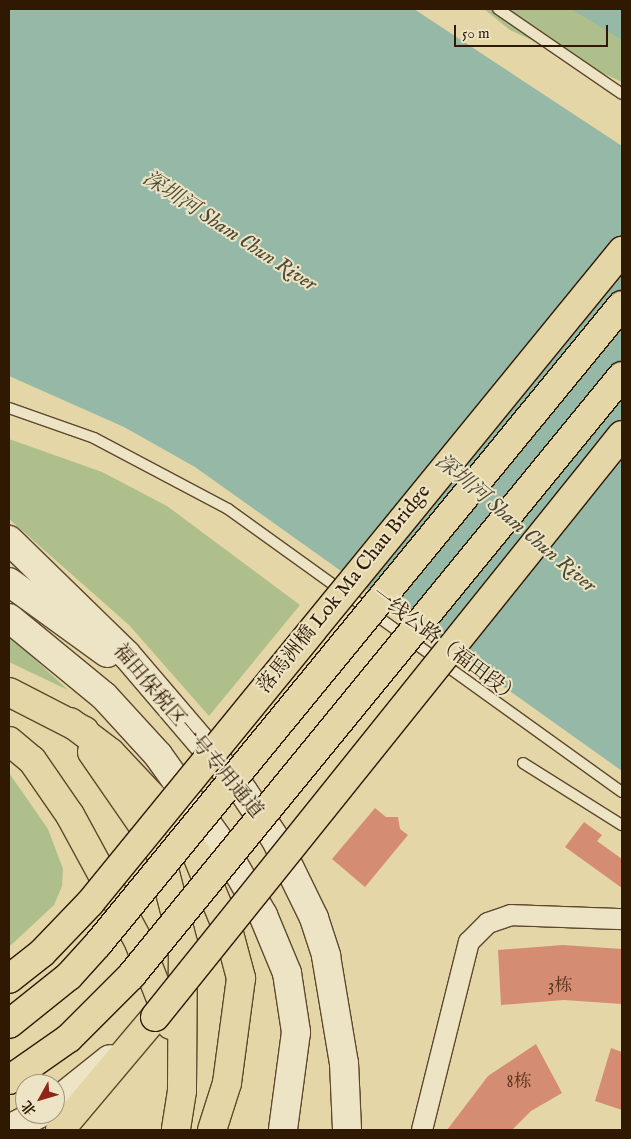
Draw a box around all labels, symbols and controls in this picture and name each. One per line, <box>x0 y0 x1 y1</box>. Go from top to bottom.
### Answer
scale bar <box>456 15 610 47</box>
text: 50 m <box>462 24 490 43</box>
water label: 深圳河 Sham Chun River <box>137 166 321 298</box>
water label: 深圳河 Sham Chun River <box>429 449 601 599</box>
street label: 落馬洲橋 Lok Ma Chau Bridge <box>252 480 436 698</box>
street label: 一线公路（福田段） <box>367 582 525 710</box>
street label: 福田保税区一号专用通道 <box>108 639 268 823</box>
house number: 3栋 <box>548 976 572 998</box>
house number: 8栋 <box>506 1072 532 1094</box>
north arrow <box>15 1074 65 1124</box>
text: 北 <box>18 1097 41 1119</box>

